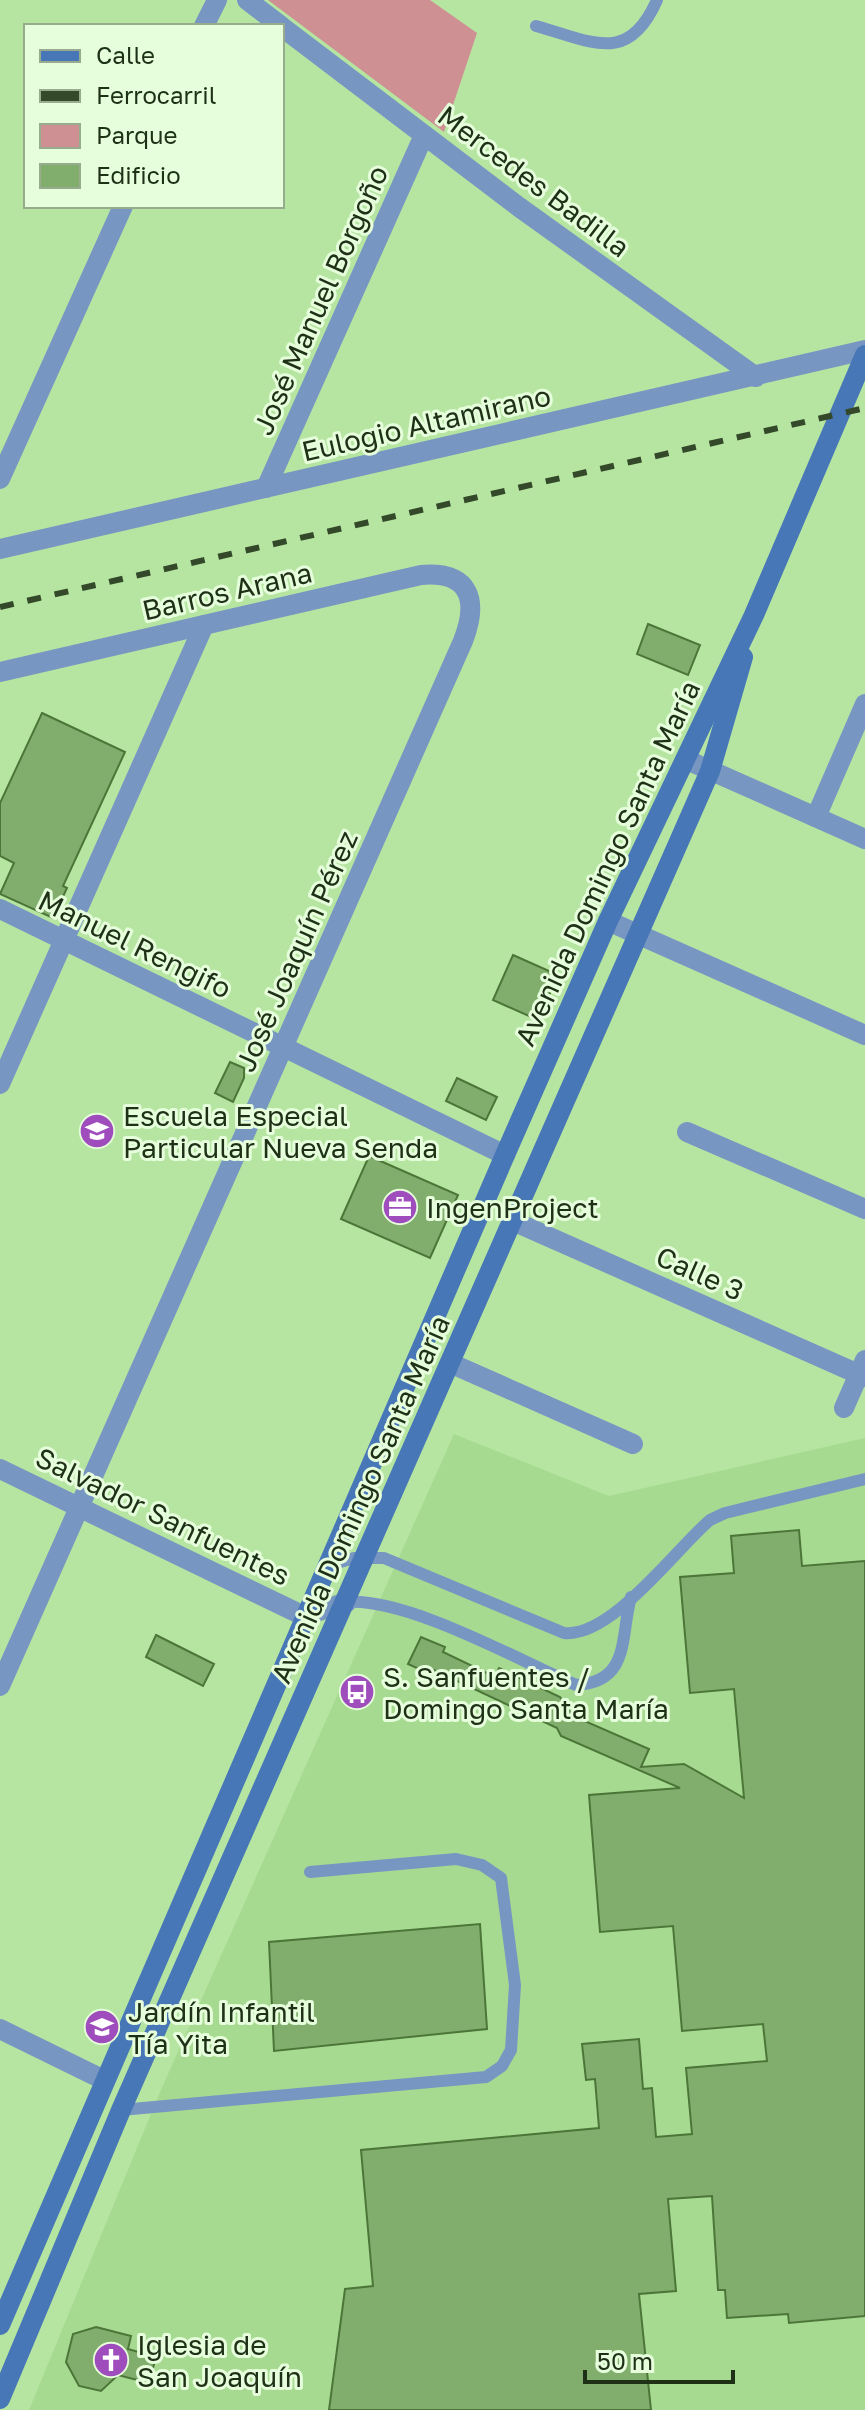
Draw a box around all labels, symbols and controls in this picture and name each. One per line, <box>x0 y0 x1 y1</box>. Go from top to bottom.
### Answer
legend <box>24 24 284 208</box>
text: Calle <box>96 40 155 69</box>
text: Ferrocarril <box>96 80 216 109</box>
street label: Mercedes Badilla <box>432 98 636 264</box>
text: Parque <box>96 120 177 149</box>
text: Edificio <box>96 160 181 189</box>
street label: José Manuel Borgoño <box>246 160 394 440</box>
street label: Eulogio Altamirano <box>298 378 554 468</box>
street label: Barros Arana <box>139 555 315 627</box>
street label: Avenida Domingo Santa María <box>508 675 706 1051</box>
street label: José Joaquín Pérez <box>228 826 364 1076</box>
street label: Manuel Rengifo <box>33 883 237 1005</box>
place label: Escuela Especial Particular Nueva Senda <box>123 1099 438 1164</box>
school or university icon: Escuela Especial Particular Nueva Senda <box>78 1112 116 1150</box>
office icon: IngenProject <box>381 1188 419 1226</box>
place label: IngenProject <box>426 1191 599 1224</box>
street label: Calle 3 <box>651 1239 749 1307</box>
street label: Avenida Domingo Santa María <box>264 1310 456 1688</box>
street label: Salvador Sanfuentes <box>31 1440 295 1592</box>
place label: S. Sanfuentes / Domingo Santa María <box>383 1660 669 1725</box>
bus stop icon: S. Sanfuentes / Domingo Santa María <box>338 1673 376 1711</box>
place label: Jardín Infantil Tía Yita <box>128 1995 315 2060</box>
school or university icon: Jardín Infantil Tía Yita <box>83 2008 121 2046</box>
place label: Iglesia de San Joaquín <box>137 2328 302 2393</box>
scale bar <box>585 2334 733 2384</box>
church icon: Iglesia de San Joaquín <box>92 2341 130 2379</box>
text: 50 m <box>597 2346 653 2375</box>

